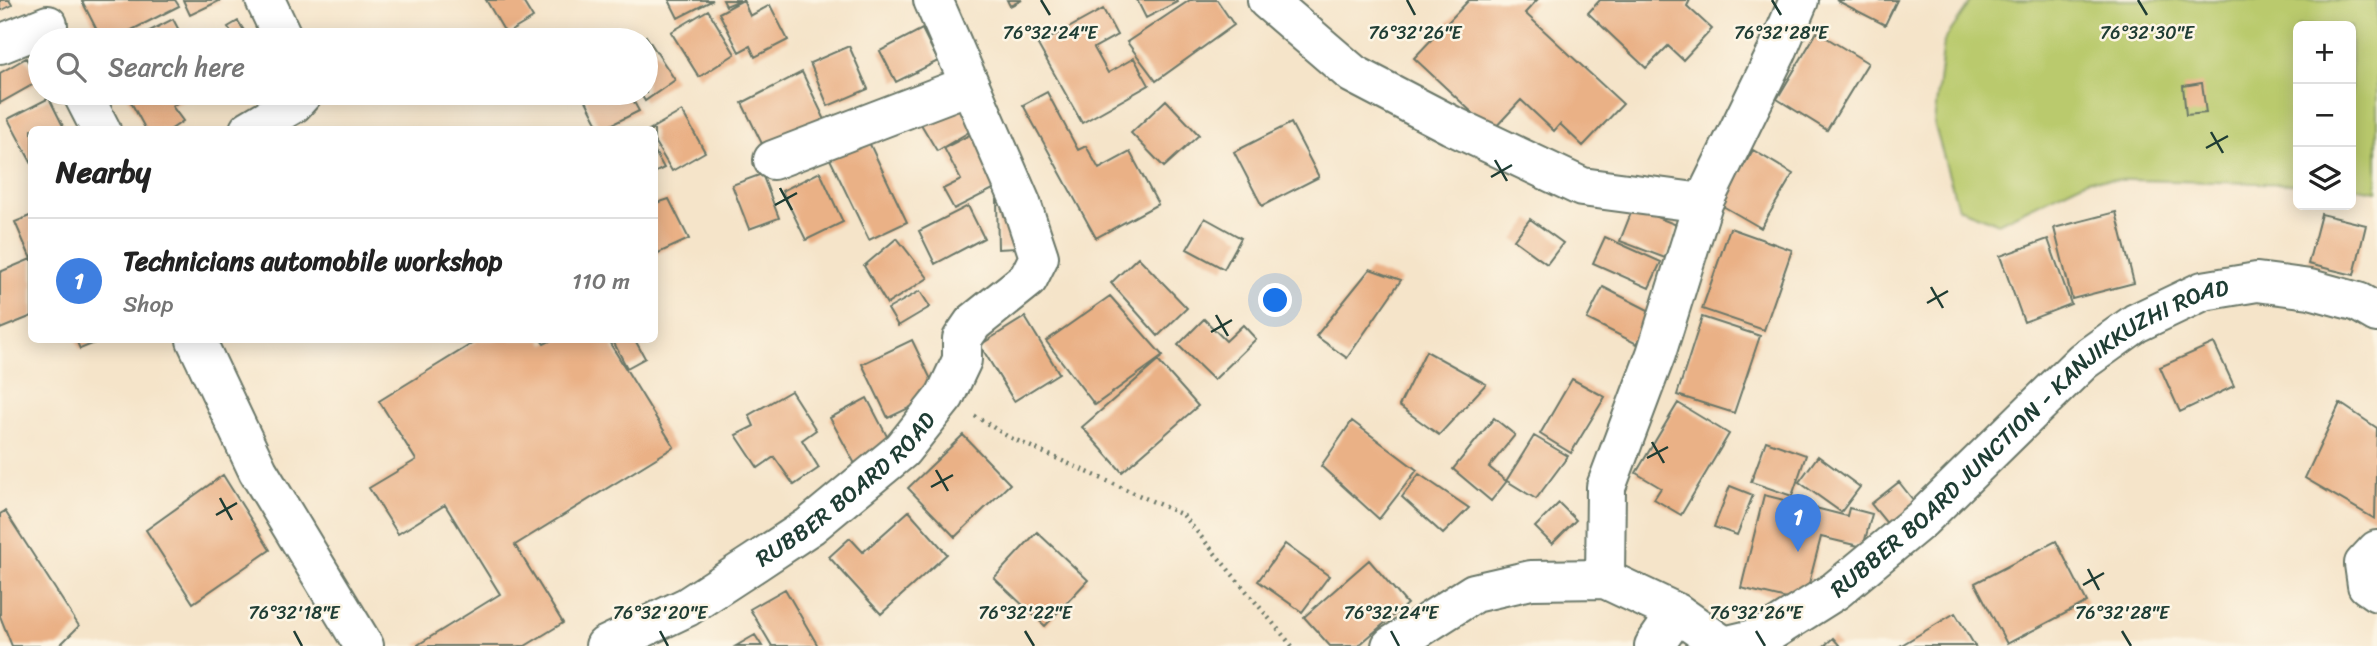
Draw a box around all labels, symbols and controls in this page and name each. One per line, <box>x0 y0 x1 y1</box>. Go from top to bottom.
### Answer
text: 76°32'24"E <box>1003 17 1098 49</box>
text: 76°32'26"E <box>1368 17 1463 49</box>
text: 76°32'28"E <box>1734 17 1829 49</box>
text: 76°32'30"E <box>2100 17 2195 49</box>
map controls <box>2293 21 2356 210</box>
button: + <box>2293 21 2356 84</box>
search box <box>28 28 658 105</box>
text: Search here <box>108 44 245 90</box>
icon: search <box>52 48 90 86</box>
button: − <box>2293 84 2356 147</box>
text: Nearby <box>56 145 151 199</box>
button: layers <box>2293 147 2356 210</box>
text: Technicians automobile workshop <box>123 238 502 284</box>
text: 1 <box>74 261 84 302</box>
text: 110 m <box>572 261 630 302</box>
street label: RUBBER BOARD JUNCTION - KANJIKKUZHI ROAD <box>1821 267 2232 609</box>
your location <box>1258 283 1292 317</box>
text: Shop <box>123 284 173 325</box>
street label: RUBBER BOARD ROAD <box>747 402 947 578</box>
pin: 1 <box>1775 494 1821 552</box>
text: 76°32'18"E <box>248 597 341 629</box>
text: 76°32'20"E <box>613 597 708 629</box>
text: 76°32'22"E <box>978 597 1073 629</box>
text: 76°32'24"E <box>1344 597 1439 629</box>
text: 76°32'26"E <box>1709 597 1804 629</box>
text: 76°32'28"E <box>2075 597 2170 629</box>

